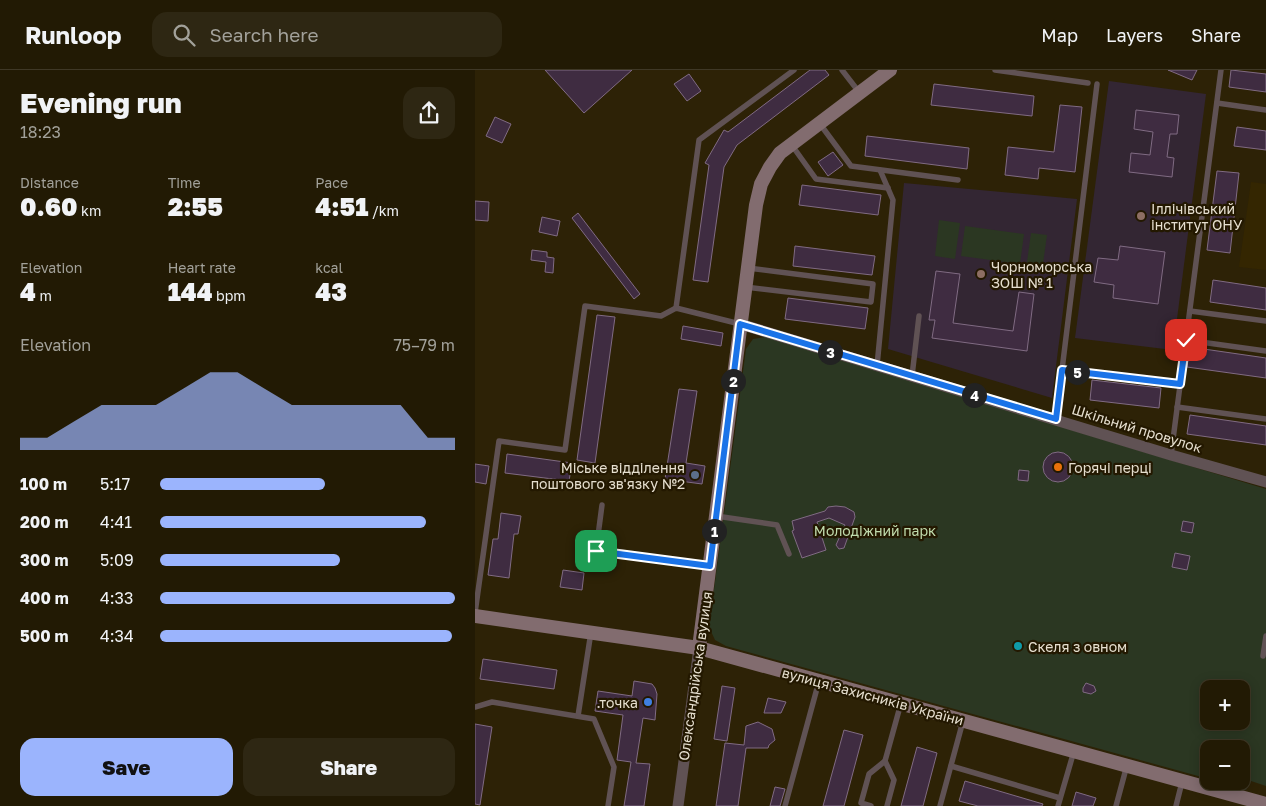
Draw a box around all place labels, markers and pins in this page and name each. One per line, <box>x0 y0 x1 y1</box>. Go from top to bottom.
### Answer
place label: Іллічівський інститут ОНУ <box>1151 200 1243 233</box>
marker: Іллічівський інститут ОНУ <box>1135 210 1147 222</box>
place label: Чорноморська ЗОШ № 1 <box>991 258 1092 291</box>
marker: Чорноморська ЗОШ № 1 <box>975 268 987 280</box>
pin <box>1165 319 1207 361</box>
pin: 3 <box>817 340 843 364</box>
pin: 5 <box>1065 360 1089 384</box>
pin: 2 <box>721 368 745 394</box>
pin: 4 <box>961 382 987 408</box>
place label: Міське відділення поштового зв'язку №2 <box>531 459 685 492</box>
place label: Горячі перці <box>1068 459 1152 476</box>
marker: Горячі перці <box>1052 461 1064 473</box>
marker: Міське відділення поштового зв'язку №2 <box>689 469 701 481</box>
pin: 1 <box>701 518 727 544</box>
pin <box>575 530 617 572</box>
place label: Скеля з овном <box>1028 638 1127 655</box>
marker: Скеля з овном <box>1012 640 1024 652</box>
place label: .точка <box>596 694 638 711</box>
marker: .точка <box>642 696 654 708</box>

